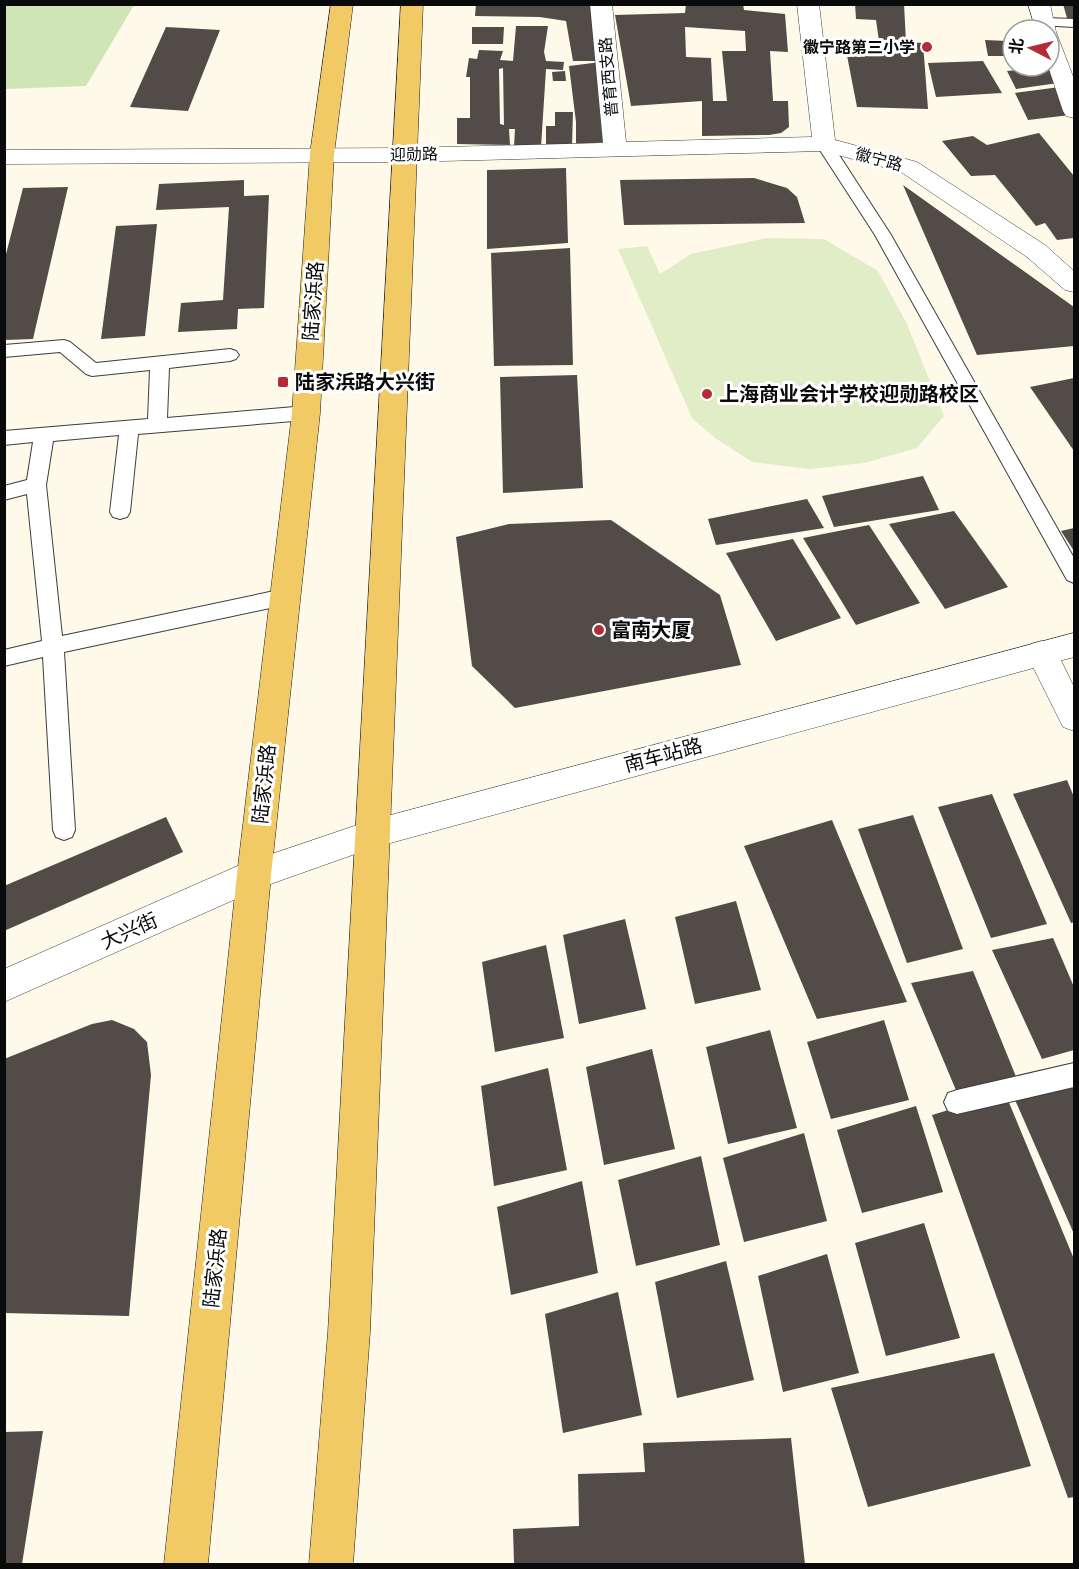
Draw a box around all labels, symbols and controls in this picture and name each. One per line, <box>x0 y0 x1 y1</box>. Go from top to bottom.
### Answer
north arrow <box>1001 18 1061 78</box>
street label: 普育西支路 <box>594 36 621 118</box>
place label: 徽宁路第三小学 <box>803 36 915 57</box>
text: 北 <box>1004 37 1027 55</box>
marker: 徽宁路第三小学 <box>920 40 934 54</box>
street label: 徽宁路 <box>853 142 905 175</box>
street label: 迎勋路 <box>390 143 438 164</box>
street label: 陆家浜路 <box>295 260 328 342</box>
place label: 陆家浜路大兴街 <box>295 367 435 394</box>
marker: 陆家浜路大兴街 <box>276 375 290 389</box>
place label: 上海商业会计学校迎勋路校区 <box>719 379 979 406</box>
marker: 上海商业会计学校迎勋路校区 <box>700 387 714 401</box>
place label: 富南大厦 <box>611 615 691 642</box>
marker: 富南大厦 <box>592 623 606 637</box>
street label: 南车站路 <box>620 730 705 777</box>
street label: 陆家浜路 <box>245 743 280 825</box>
street label: 大兴街 <box>95 905 161 954</box>
street label: 陆家浜路 <box>196 1227 231 1309</box>

